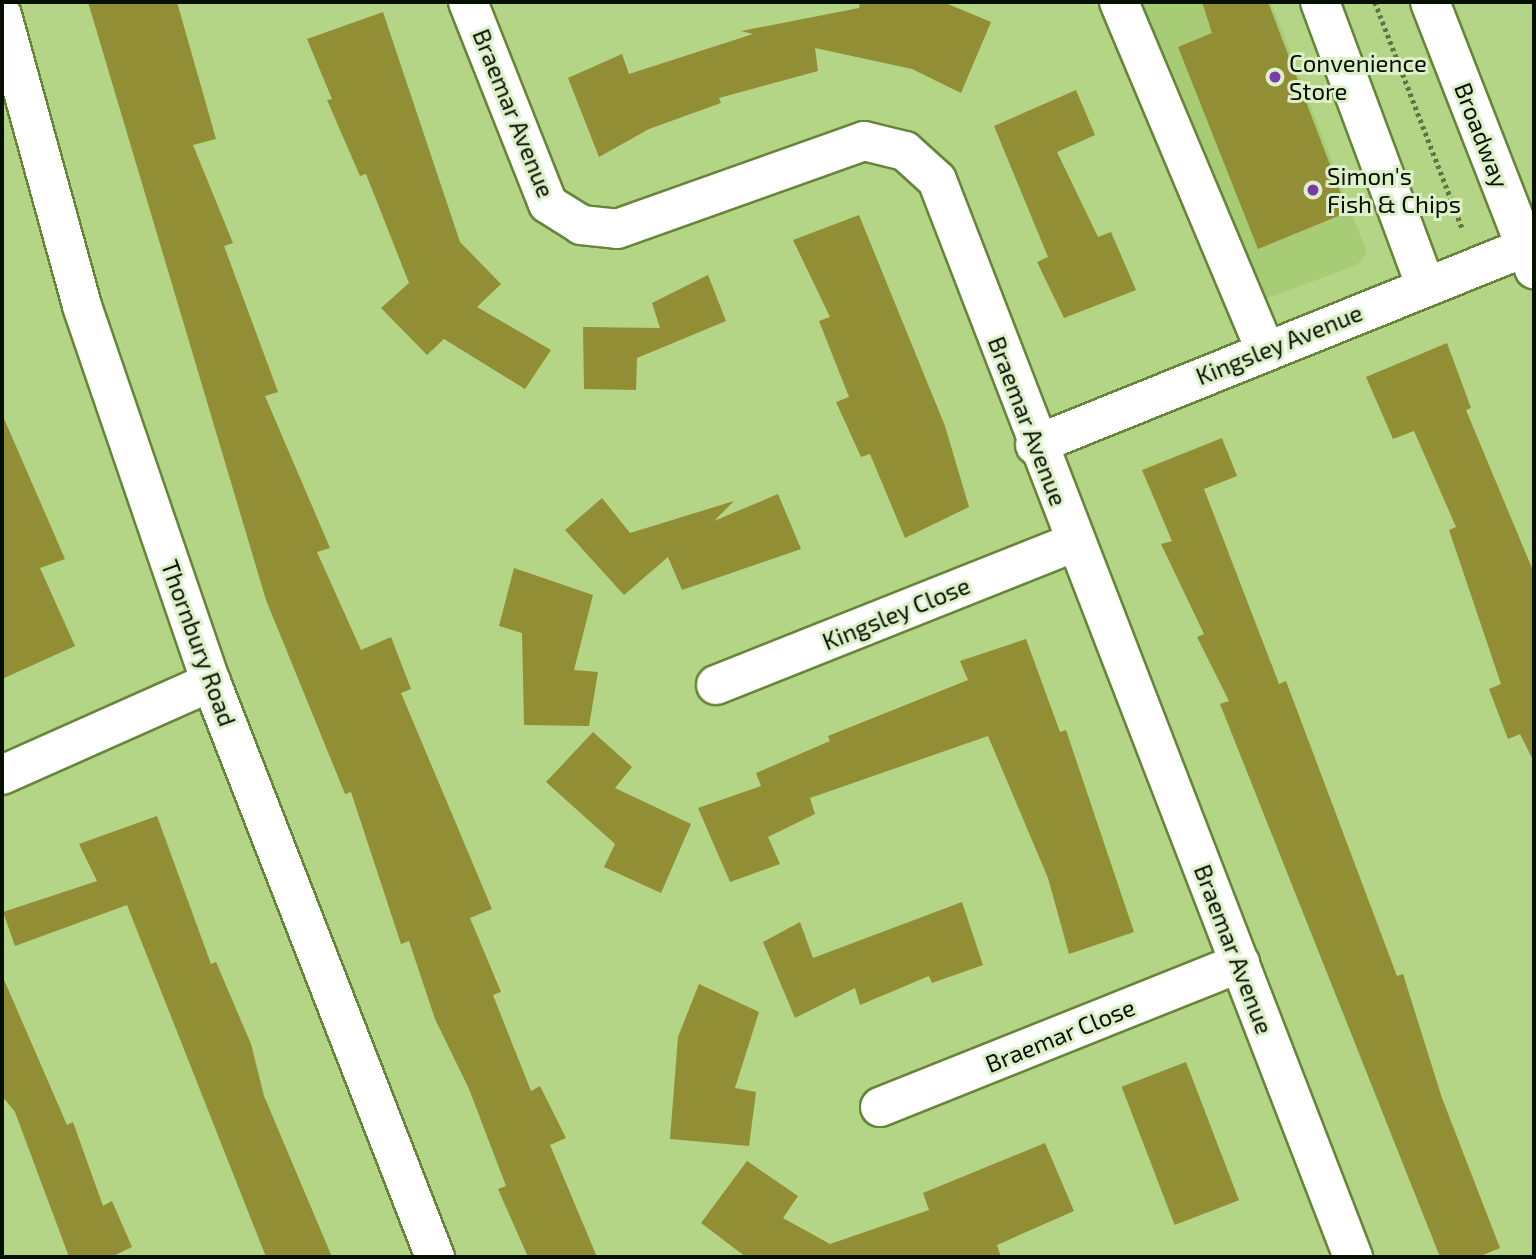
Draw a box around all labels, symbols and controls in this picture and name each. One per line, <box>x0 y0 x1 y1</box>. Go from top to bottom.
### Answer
street label: Braemar Avenue <box>467 24 561 202</box>
place label: Convenience Store <box>1289 49 1427 105</box>
marker: Convenience Store <box>1267 69 1283 85</box>
street label: Broadway <box>1449 78 1515 192</box>
place label: Simon's Fish & Chips <box>1327 162 1461 218</box>
marker: Simon's Fish & Chips <box>1305 182 1321 198</box>
street label: Kingsley Avenue <box>1191 297 1367 391</box>
street label: Braemar Avenue <box>982 332 1074 510</box>
street label: Thornbury Road <box>155 556 243 730</box>
street label: Kingsley Close <box>818 570 974 656</box>
street label: Braemar Avenue <box>1188 860 1280 1038</box>
street label: Braemar Close <box>981 992 1139 1078</box>

